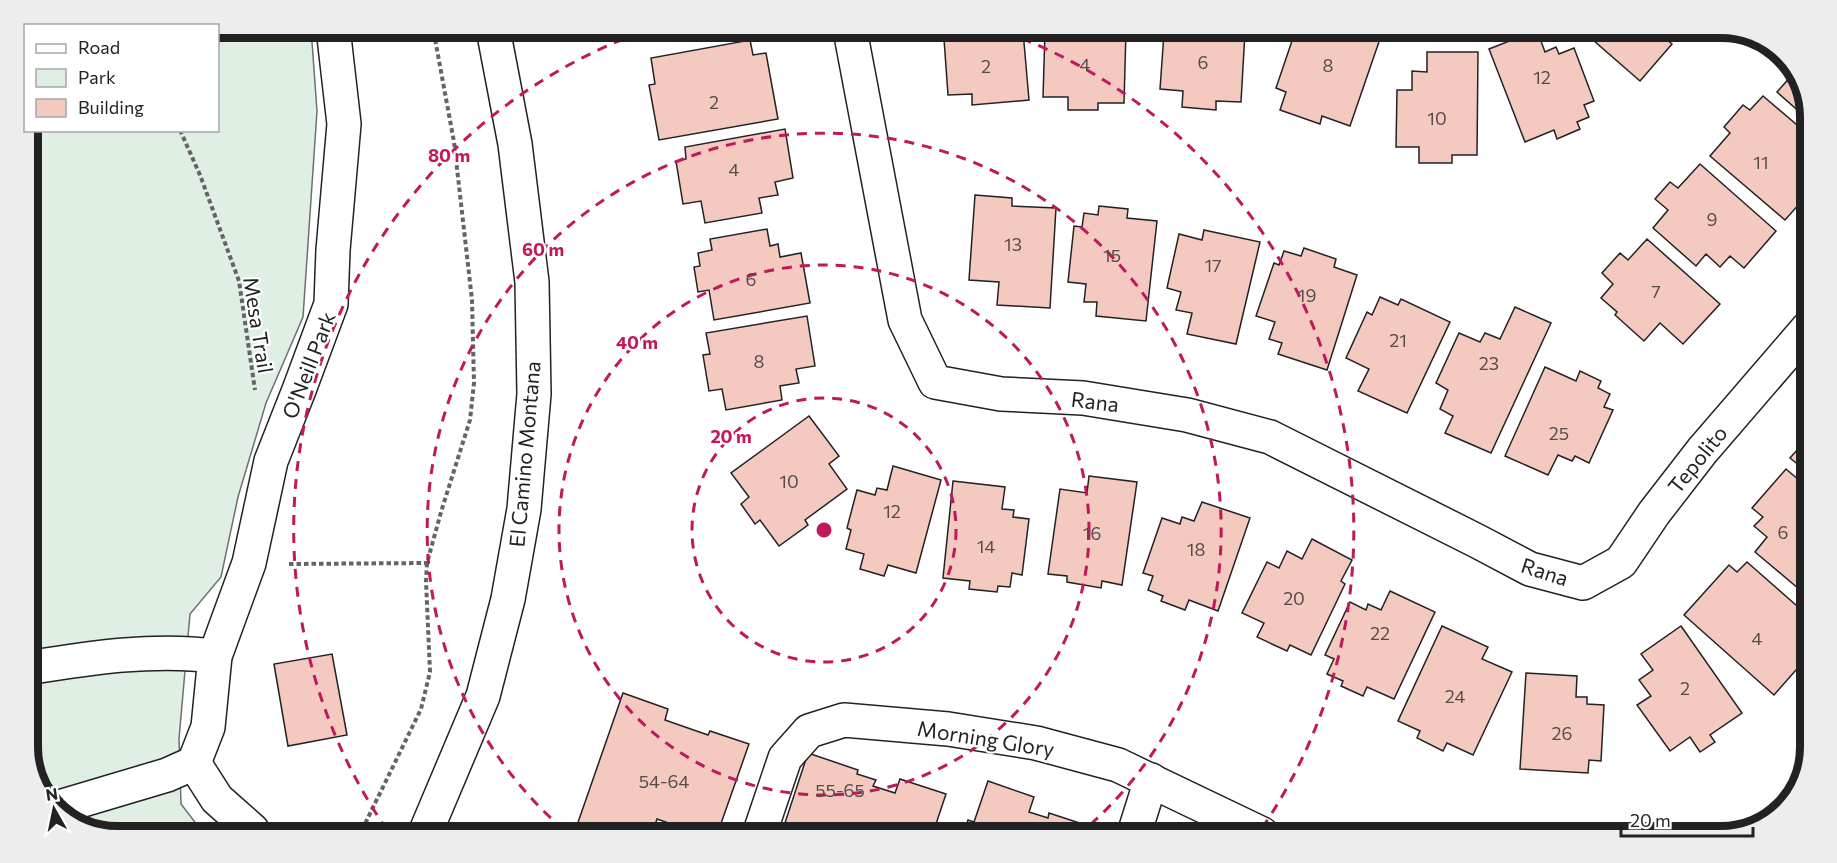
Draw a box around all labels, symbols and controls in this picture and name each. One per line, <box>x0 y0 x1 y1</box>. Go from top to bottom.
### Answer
legend <box>24 24 219 132</box>
text: Road <box>78 36 120 58</box>
house number: 6 <box>1198 51 1208 73</box>
house number: 4 <box>1080 53 1091 75</box>
house number: 8 <box>1323 54 1334 76</box>
house number: 2 <box>981 55 991 77</box>
text: Park <box>78 66 116 88</box>
house number: 12 <box>1533 66 1551 88</box>
house number: 2 <box>709 91 719 113</box>
text: Building <box>78 96 144 118</box>
house number: 10 <box>1427 107 1447 129</box>
text: 80 m <box>428 144 470 166</box>
house number: 11 <box>1753 151 1769 173</box>
house number: 4 <box>729 158 740 180</box>
house number: 9 <box>1707 208 1717 230</box>
house number: 13 <box>1004 233 1022 255</box>
text: 60 m <box>522 238 564 260</box>
house number: 15 <box>1103 244 1121 266</box>
house number: 17 <box>1204 254 1222 276</box>
house number: 6 <box>746 268 756 290</box>
street label: Mesa Trail <box>239 275 279 375</box>
house number: 7 <box>1651 280 1661 302</box>
house number: 19 <box>1298 284 1316 306</box>
street label: O'Neill Park <box>276 308 340 422</box>
house number: 21 <box>1389 329 1407 351</box>
text: 40 m <box>616 331 658 353</box>
house number: 8 <box>754 350 765 372</box>
house number: 23 <box>1479 352 1499 374</box>
street label: El Camino Montana <box>503 360 545 548</box>
street label: Rana <box>1070 386 1120 416</box>
street label: Tepolito <box>1662 420 1732 498</box>
house number: 25 <box>1549 422 1569 444</box>
text: 20 m <box>710 425 752 447</box>
house number: 10 <box>779 470 799 492</box>
house number: 12 <box>883 500 901 522</box>
centre of rings <box>814 520 834 540</box>
house number: 6 <box>1778 521 1788 543</box>
house number: 16 <box>1083 522 1101 544</box>
house number: 14 <box>977 535 995 557</box>
house number: 18 <box>1187 538 1205 560</box>
street label: Rana <box>1518 552 1572 590</box>
house number: 20 <box>1283 587 1305 609</box>
house number: 22 <box>1370 622 1390 644</box>
house number: 4 <box>1752 627 1763 649</box>
house number: 2 <box>1680 677 1690 699</box>
house number: 24 <box>1445 685 1465 707</box>
street label: Morning Glory <box>916 715 1056 761</box>
house number: 26 <box>1552 722 1572 744</box>
house number: 54-64 <box>639 770 689 792</box>
north arrow <box>24 779 84 839</box>
house number: 55-65 <box>815 779 865 801</box>
text: N <box>44 783 59 804</box>
scale bar <box>1621 800 1753 838</box>
text: 20 m <box>1630 809 1671 831</box>

